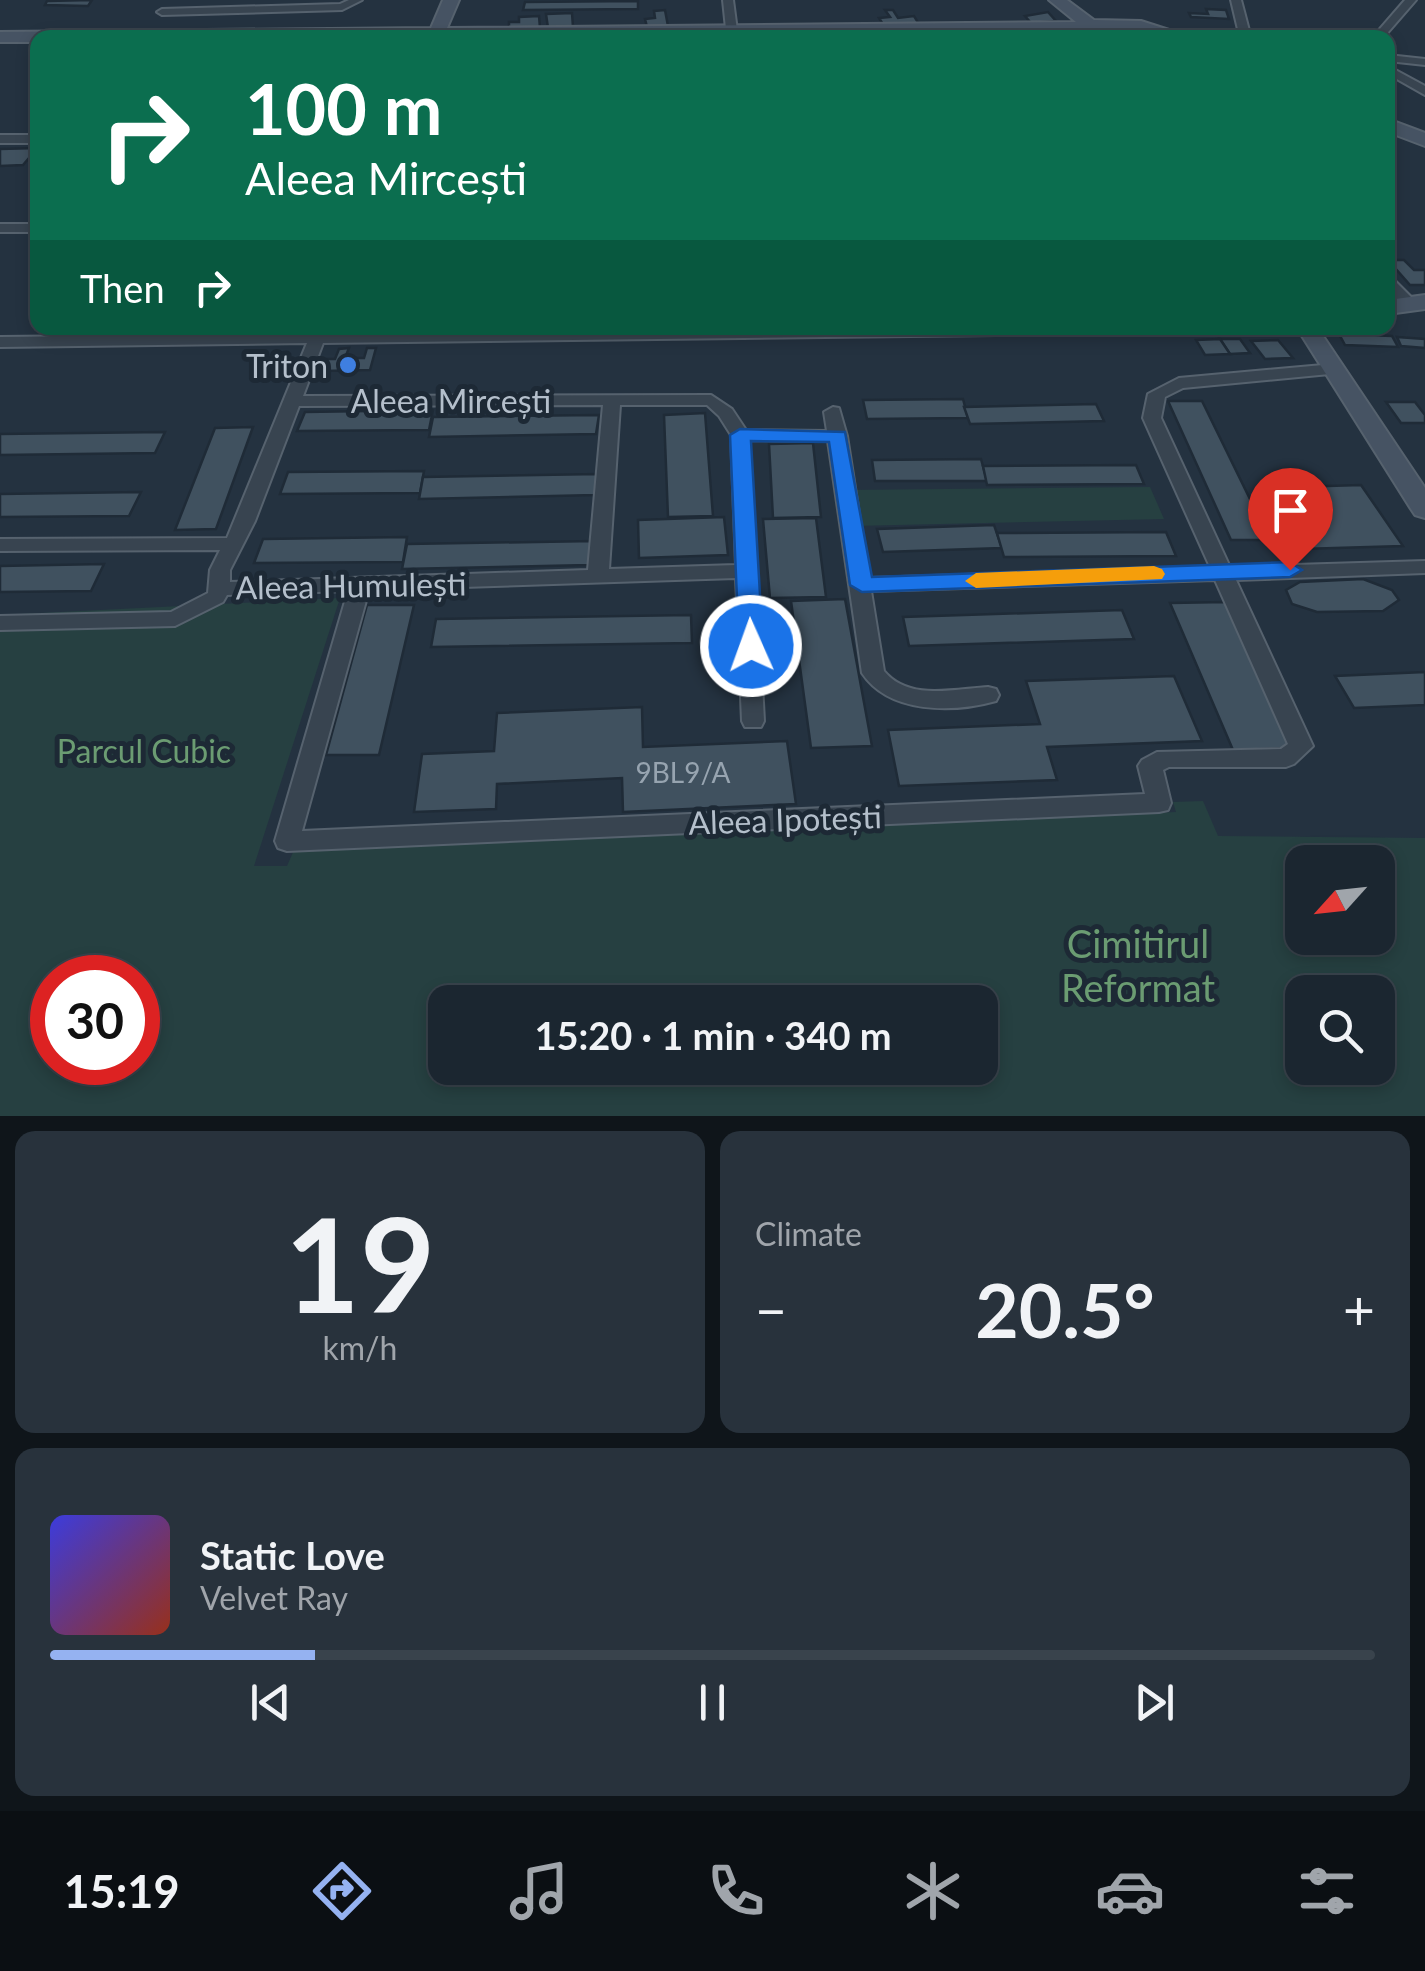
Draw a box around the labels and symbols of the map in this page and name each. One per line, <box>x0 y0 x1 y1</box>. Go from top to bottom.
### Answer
place label: Triton <box>246 346 328 385</box>
marker: Triton <box>337 354 359 376</box>
street label: Aleea Mircești <box>351 381 551 420</box>
pin <box>1248 468 1333 571</box>
street label: Aleea Humulești <box>235 563 467 607</box>
position arrow <box>699 594 803 698</box>
park label: Parcul Cubic <box>57 731 231 770</box>
house number: 9BL9/A <box>636 755 731 789</box>
street label: Aleea Ipotești <box>688 796 882 842</box>
north arrow <box>1285 845 1395 955</box>
park label: Cimitirul Reformat <box>1061 920 1215 1010</box>
speed limit sign: 30 <box>30 955 160 1085</box>

